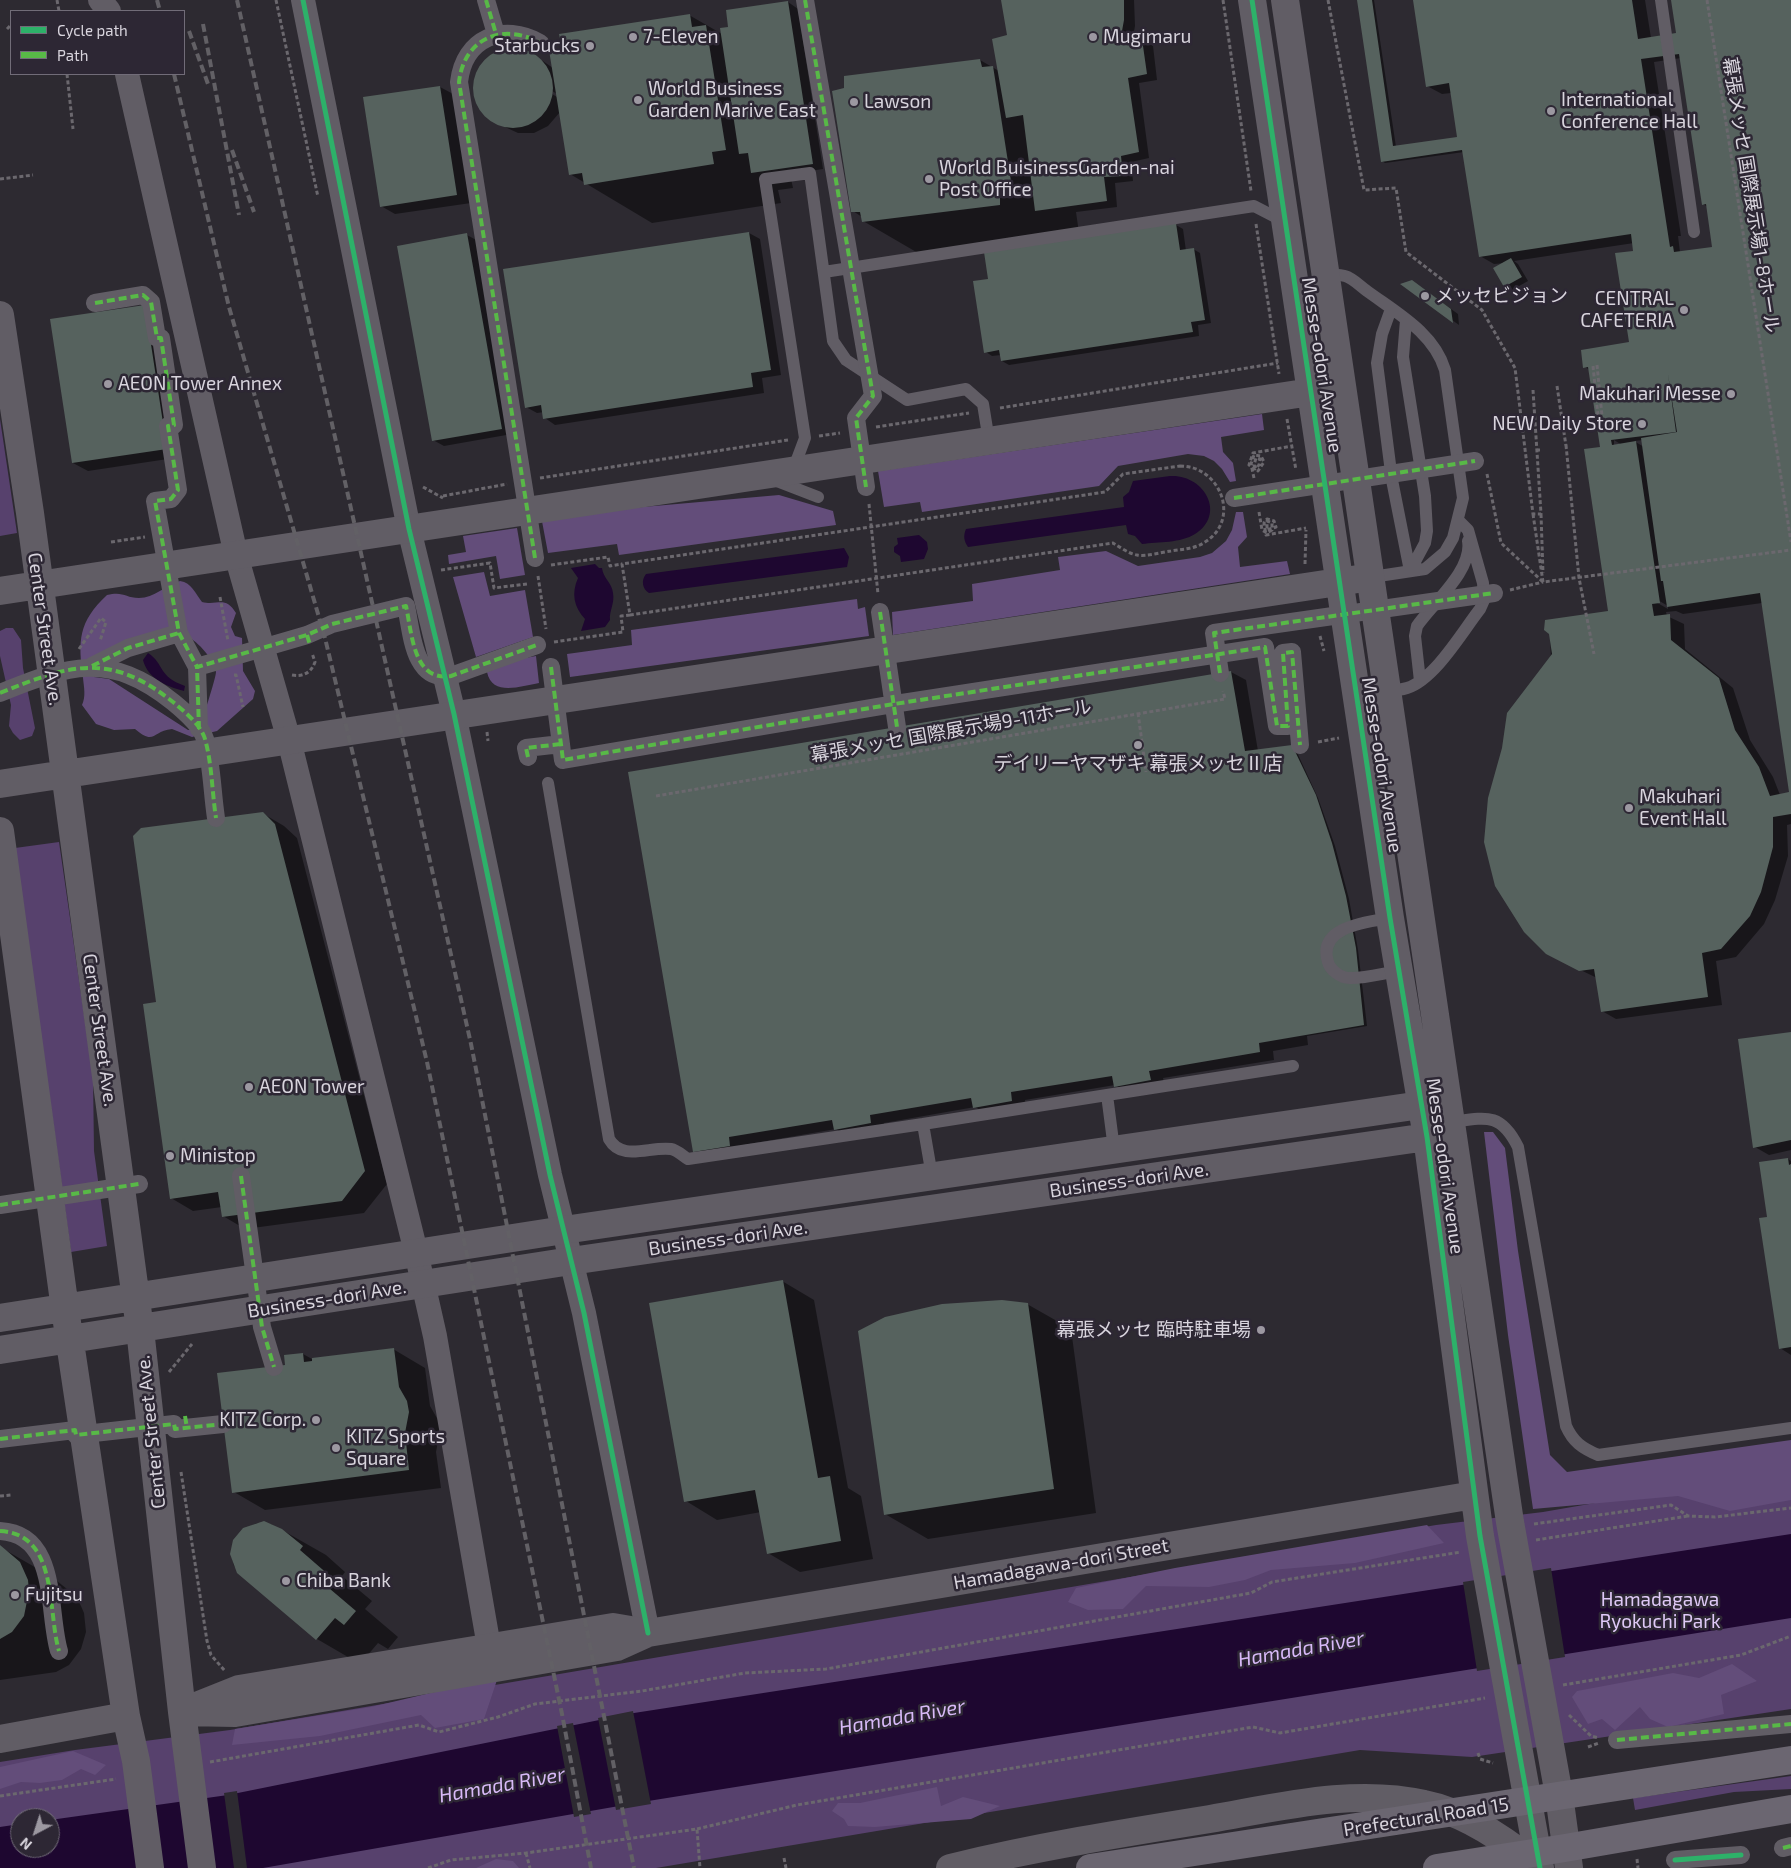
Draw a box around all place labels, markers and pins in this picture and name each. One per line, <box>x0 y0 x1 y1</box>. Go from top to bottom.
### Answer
place label: 7-Eleven <box>643 26 718 48</box>
place label: Mugimaru <box>1103 26 1191 48</box>
marker: 7-Eleven <box>627 31 639 43</box>
marker: Mugimaru <box>1087 31 1099 43</box>
place label: Starbucks <box>494 35 580 57</box>
marker: Starbucks <box>584 40 596 52</box>
place label: World Business Garden Marive East <box>648 78 816 122</box>
place label: International Conference Hall <box>1561 89 1698 133</box>
place label: Lawson <box>864 91 931 113</box>
marker: World Business Garden Marive East <box>632 94 644 106</box>
marker: Lawson <box>848 96 860 108</box>
marker: International Conference Hall <box>1545 105 1557 117</box>
place label: World BuisinessGarden-nai Post Office <box>939 157 1175 201</box>
marker: World BuisinessGarden-nai Post Office <box>923 173 935 185</box>
place label: メッセビジョン <box>1435 285 1568 307</box>
place label: CENTRAL CAFETERIA <box>1580 288 1674 332</box>
marker: メッセビジョン <box>1419 290 1431 302</box>
marker: CENTRAL CAFETERIA <box>1678 304 1690 316</box>
place label: AEON Tower Annex <box>118 373 282 395</box>
marker: AEON Tower Annex <box>102 378 114 390</box>
place label: Makuhari Messe <box>1579 383 1721 405</box>
marker: Makuhari Messe <box>1725 388 1737 400</box>
place label: NEW Daily Store <box>1492 413 1632 435</box>
marker: NEW Daily Store <box>1636 418 1648 430</box>
marker: デイリーヤマザキ 幕張メッセⅡ店 <box>1132 739 1144 751</box>
place label: デイリーヤマザキ 幕張メッセⅡ店 <box>993 753 1283 775</box>
place label: Makuhari Event Hall <box>1639 786 1727 830</box>
marker: Makuhari Event Hall <box>1623 802 1635 814</box>
place label: AEON Tower <box>259 1076 365 1098</box>
marker: AEON Tower <box>243 1081 255 1093</box>
place label: Ministop <box>180 1145 256 1167</box>
marker: Ministop <box>164 1150 176 1162</box>
place label: 幕張メッセ 臨時駐車場 <box>1057 1319 1251 1341</box>
marker: 幕張メッセ 臨時駐車場 <box>1255 1324 1267 1336</box>
place label: KITZ Corp. <box>219 1409 306 1431</box>
marker: KITZ Corp. <box>310 1414 322 1426</box>
place label: KITZ Sports Square <box>346 1426 445 1470</box>
marker: KITZ Sports Square <box>330 1442 342 1454</box>
place label: Chiba Bank <box>296 1570 391 1592</box>
marker: Chiba Bank <box>280 1575 292 1587</box>
place label: Fujitsu <box>25 1584 83 1606</box>
marker: Fujitsu <box>9 1589 21 1601</box>

